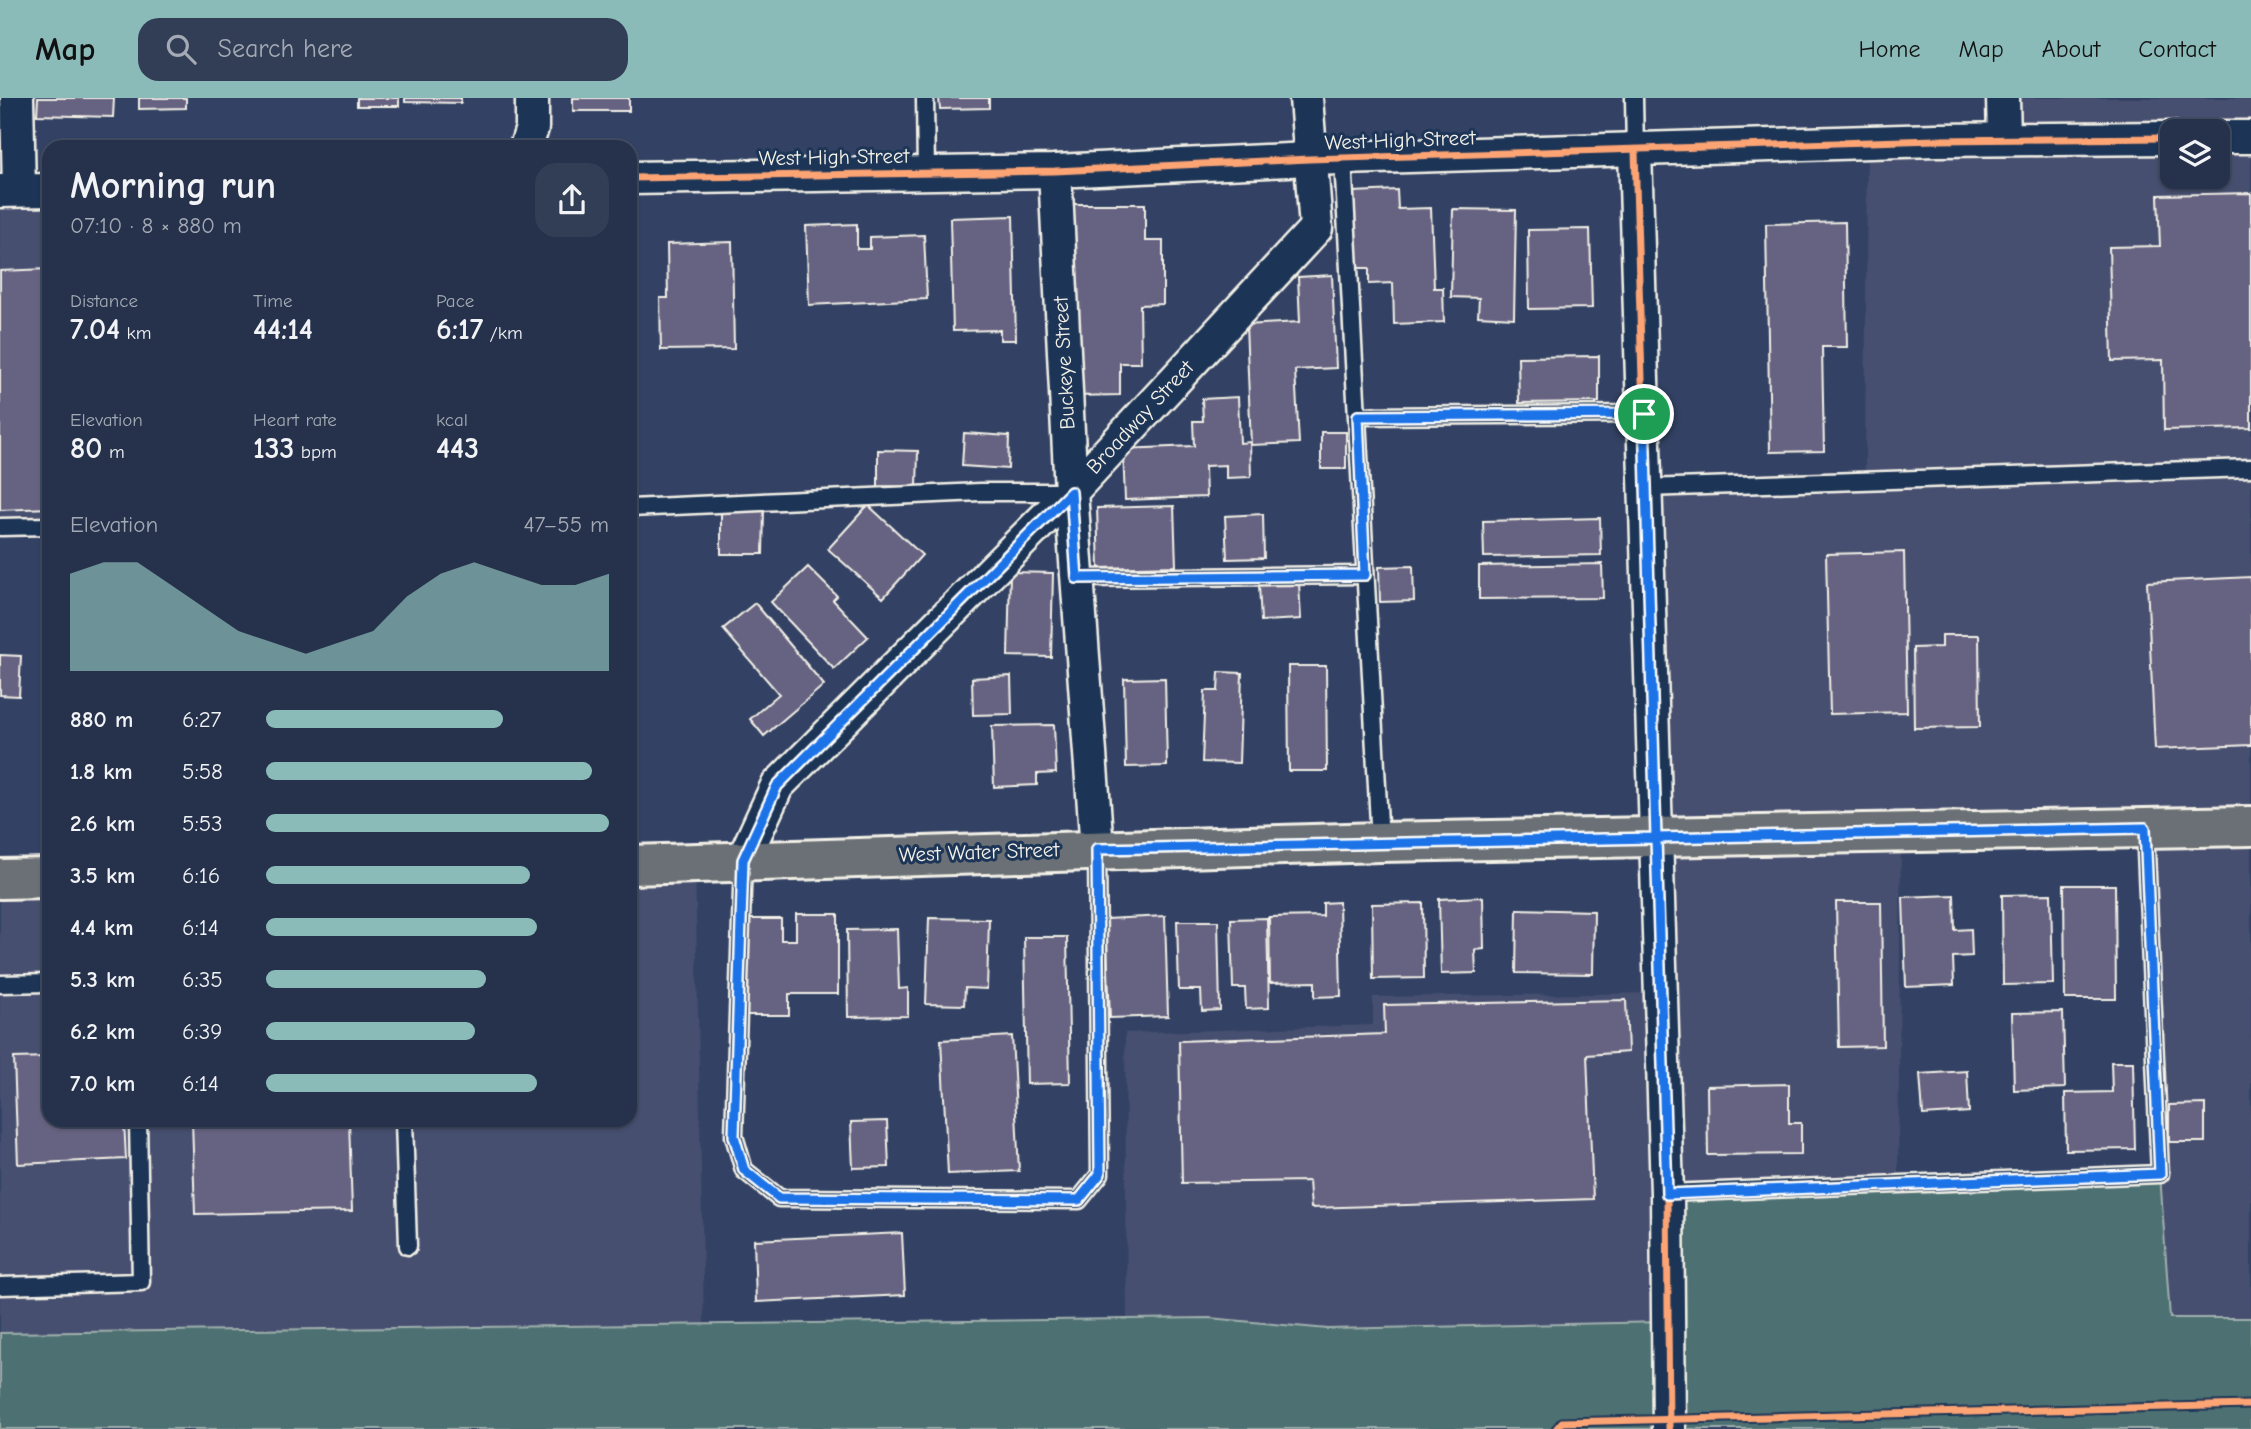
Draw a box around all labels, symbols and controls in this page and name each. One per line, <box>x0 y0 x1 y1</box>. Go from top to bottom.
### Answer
search box <box>138 18 628 81</box>
text: Map <box>35 30 96 68</box>
icon: search <box>162 30 200 68</box>
text: Search here <box>218 34 353 64</box>
text: Home <box>1859 35 1920 63</box>
text: Map <box>1958 35 2004 63</box>
text: About <box>2042 35 2100 63</box>
text: Contact <box>2138 35 2216 63</box>
map controls <box>2160 119 2230 189</box>
button: layers <box>2160 119 2230 189</box>
street label: West High Street <box>1324 125 1477 155</box>
street label: West High Street <box>758 144 911 170</box>
button: share <box>535 163 609 237</box>
text: Morning run <box>70 164 276 208</box>
text: 07:10 · 8 × 880 m <box>70 212 242 239</box>
text: Distance <box>70 290 138 312</box>
text: Time <box>253 290 292 312</box>
text: Pace <box>436 290 474 312</box>
street label: Buckeye Street <box>1048 295 1079 430</box>
text: 7.04 <box>70 312 120 347</box>
text: 44:14 <box>253 312 313 347</box>
text: 6:17 <box>436 312 483 347</box>
text: km <box>120 322 151 344</box>
text: /km <box>483 322 523 344</box>
street label: Broadway Street <box>1081 355 1199 479</box>
pin <box>1614 384 1674 444</box>
icon: arrive <box>1625 395 1663 433</box>
text: Elevation <box>70 409 143 431</box>
text: Heart rate <box>253 409 337 431</box>
text: kcal <box>436 409 468 431</box>
text: 80 <box>70 431 103 466</box>
text: 133 <box>253 431 294 466</box>
text: 443 <box>436 431 479 466</box>
text: m <box>103 441 125 463</box>
text: bpm <box>294 441 337 463</box>
text: Elevation <box>70 511 158 538</box>
text: 47–55 m <box>523 511 609 538</box>
text: 880 m <box>70 706 133 733</box>
text: 6:27 <box>182 706 222 733</box>
text: 1.8 km <box>70 758 133 785</box>
text: 5:58 <box>182 758 223 785</box>
text: 2.6 km <box>70 810 135 837</box>
text: 5:53 <box>182 810 223 837</box>
street label: West Water Street <box>898 837 1061 867</box>
text: 3.5 km <box>70 862 135 889</box>
text: 6:16 <box>182 862 220 889</box>
text: 4.4 km <box>70 914 133 941</box>
text: 6:14 <box>182 914 219 941</box>
text: 5.3 km <box>70 966 135 993</box>
text: 6:35 <box>182 966 223 993</box>
text: 6.2 km <box>70 1018 135 1045</box>
text: 6:39 <box>182 1018 222 1045</box>
text: 7.0 km <box>70 1070 135 1097</box>
text: 6:14 <box>182 1070 219 1097</box>

